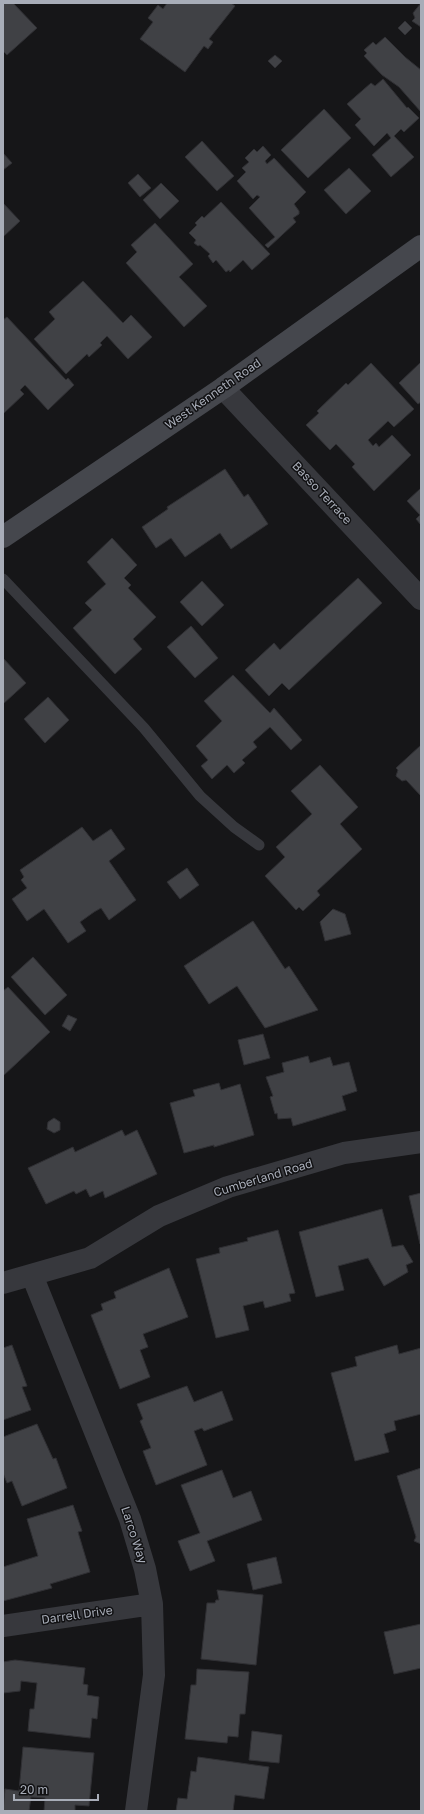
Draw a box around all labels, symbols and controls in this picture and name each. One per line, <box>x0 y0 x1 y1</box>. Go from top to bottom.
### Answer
street label: West Kenneth Road <box>162 355 263 432</box>
street label: Basso Terrace <box>289 458 355 527</box>
street label: Cumberland Road <box>211 1155 314 1200</box>
street label: Larco Way <box>118 1504 151 1566</box>
street label: Darrell Drive <box>40 1602 114 1627</box>
scale bar <box>14 1776 98 1802</box>
text: 20 m <box>20 1782 48 1797</box>

